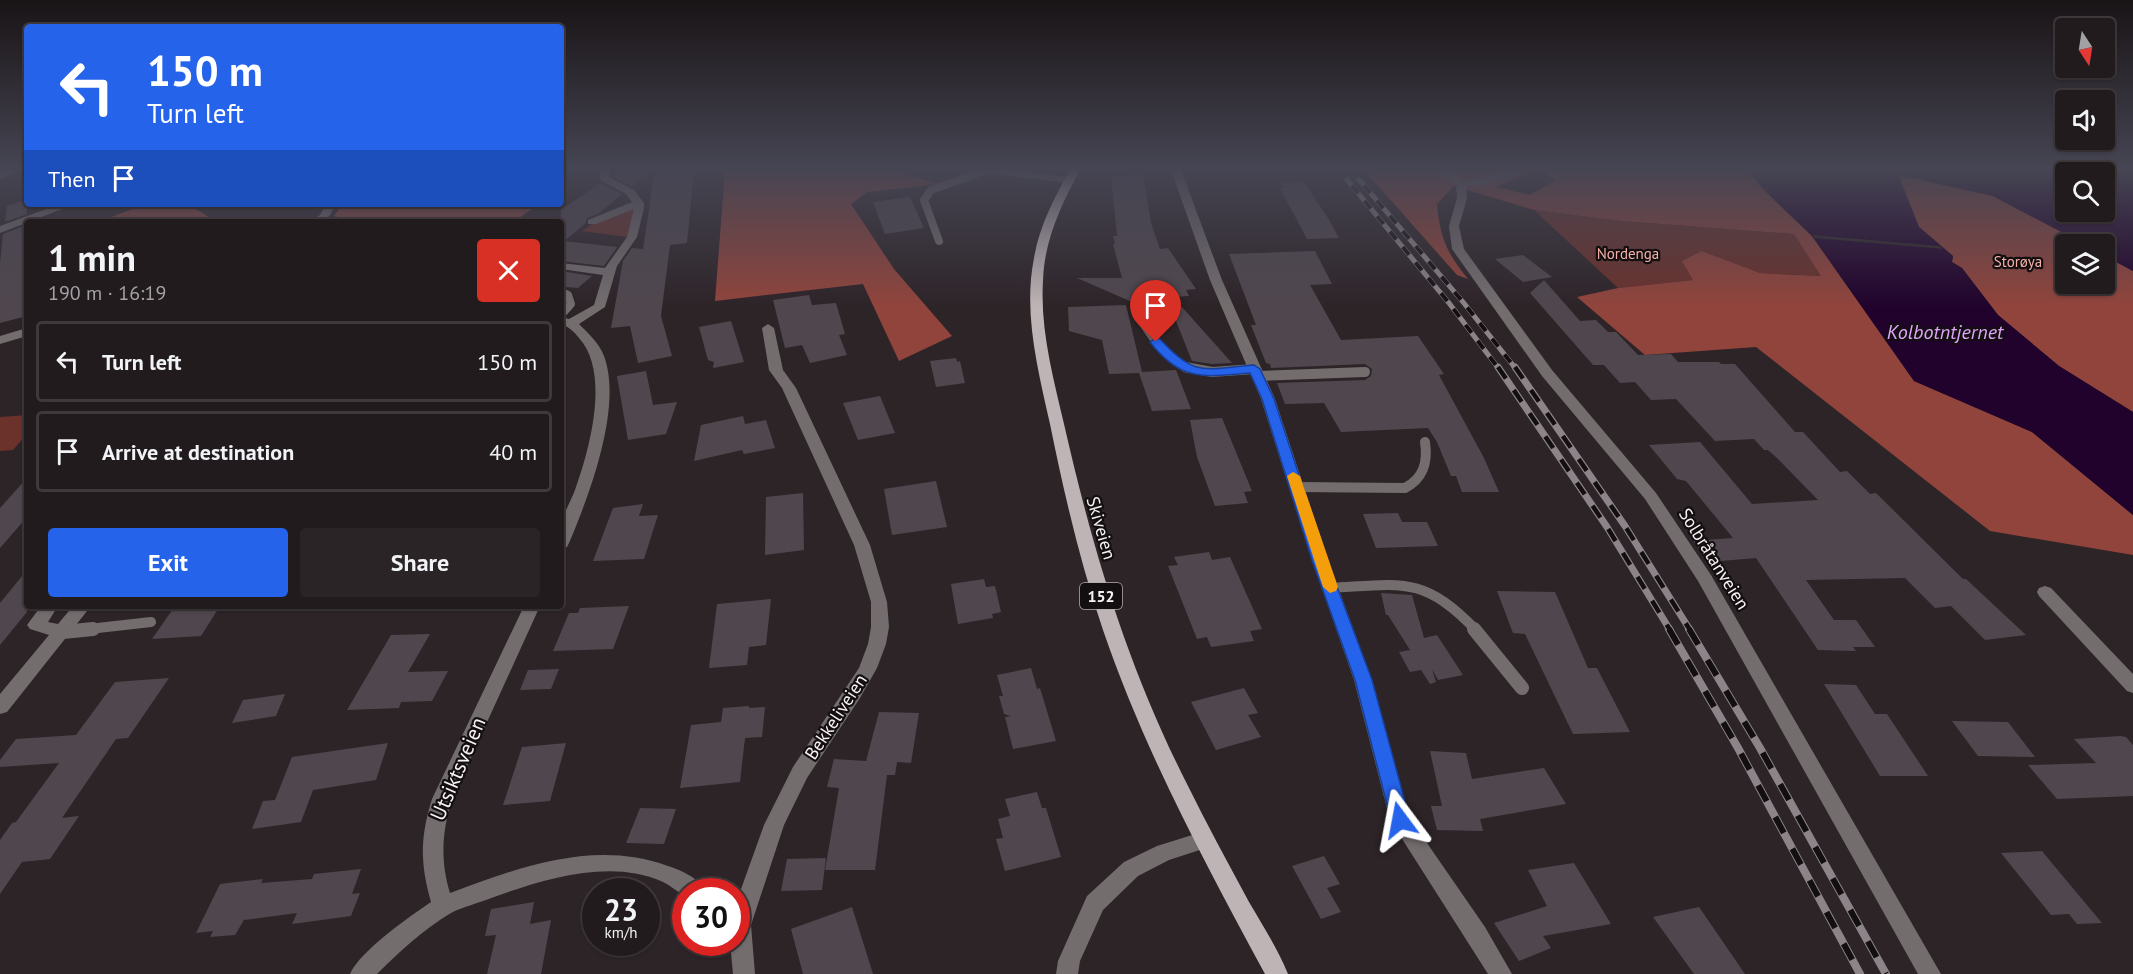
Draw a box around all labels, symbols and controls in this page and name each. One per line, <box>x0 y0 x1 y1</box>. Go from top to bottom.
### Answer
north arrow <box>2055 18 2115 78</box>
map controls <box>2055 18 2115 294</box>
text: 150 m <box>147 43 263 98</box>
icon: left <box>48 48 126 126</box>
button: sound <box>2055 90 2115 150</box>
text: Turn left <box>147 96 244 130</box>
icon: arrive <box>107 162 140 195</box>
button: search <box>2055 162 2115 222</box>
text: Then <box>48 165 95 193</box>
text: 1 min <box>48 234 136 281</box>
button: layers <box>2055 234 2115 294</box>
button: close <box>477 239 540 302</box>
park label: Nordenga <box>1597 244 1659 263</box>
park label: Storøya <box>1994 252 2042 271</box>
text: 190 m · 16:19 <box>48 280 166 306</box>
pin <box>1130 280 1181 342</box>
icon: arrive <box>1139 289 1172 322</box>
water label: Kolbotntjernet <box>1887 319 2005 345</box>
icon: left <box>51 345 84 378</box>
text: Turn left <box>102 348 182 376</box>
text: 150 m <box>477 348 537 376</box>
icon: arrive <box>51 435 84 468</box>
text: Arrive at destination <box>102 438 294 466</box>
text: 40 m <box>489 438 537 466</box>
street label: Skiveien <box>1082 494 1121 562</box>
street label: Solbråtanveien <box>1674 504 1755 614</box>
button: Exit <box>48 528 288 597</box>
button: Share <box>300 528 540 597</box>
road number: 152 <box>1080 583 1122 609</box>
street label: Bekkeliveien <box>799 670 872 764</box>
street label: Utsiktsveien <box>424 713 491 825</box>
position arrow <box>1368 788 1432 852</box>
speed limit sign: 30 <box>672 878 750 956</box>
text: 23 <box>604 890 638 929</box>
text: km/h <box>605 923 637 942</box>

